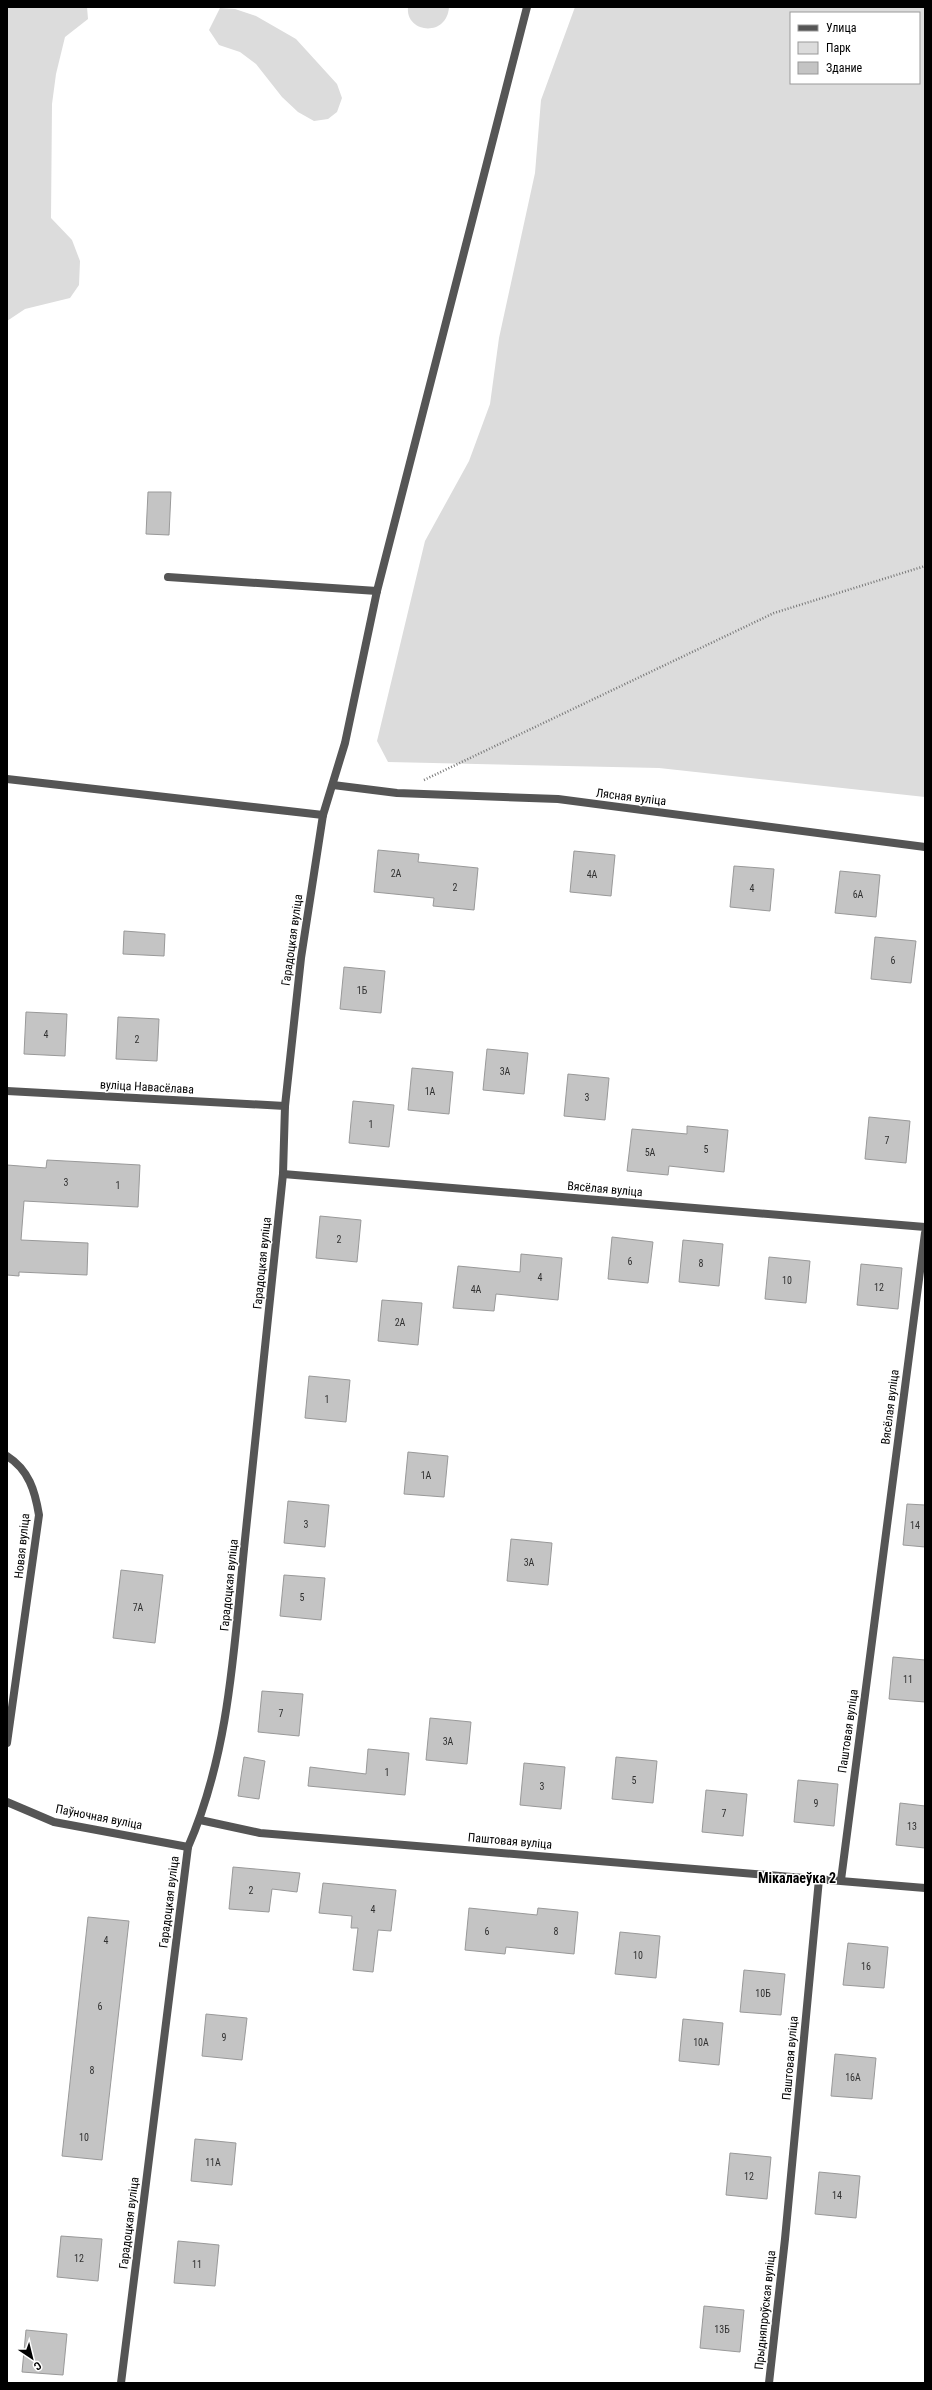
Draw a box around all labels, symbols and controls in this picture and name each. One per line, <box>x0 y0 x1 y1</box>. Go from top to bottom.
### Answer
legend <box>790 12 920 84</box>
text: Улица <box>826 21 857 35</box>
text: Парк <box>826 41 851 55</box>
text: Здание <box>826 61 863 75</box>
street label: Лясная вуліца <box>595 786 667 808</box>
house number: 2А <box>391 868 402 879</box>
house number: 4А <box>587 869 598 880</box>
house number: 2 <box>453 882 458 893</box>
house number: 4 <box>750 883 755 894</box>
house number: 6А <box>853 889 864 900</box>
street label: Гарадоцкая вуліца <box>279 893 305 987</box>
house number: 6 <box>891 955 896 966</box>
house number: 1Б <box>357 985 368 996</box>
house number: 4 <box>44 1029 49 1040</box>
house number: 2 <box>135 1034 140 1045</box>
house number: 3А <box>500 1066 511 1077</box>
street label: вуліца Навасёлава <box>100 1078 195 1096</box>
house number: 1А <box>425 1086 436 1097</box>
house number: 3 <box>585 1092 590 1103</box>
house number: 1 <box>369 1119 373 1130</box>
house number: 7 <box>885 1135 890 1146</box>
house number: 5 <box>704 1144 709 1155</box>
house number: 5А <box>645 1147 656 1158</box>
house number: 3 <box>64 1177 69 1188</box>
street label: Вясёлая вуліца <box>567 1179 644 1199</box>
house number: 1 <box>116 1180 120 1191</box>
street label: Гарадоцкая вуліца <box>250 1216 274 1310</box>
house number: 2 <box>337 1234 342 1245</box>
house number: 6 <box>628 1256 633 1267</box>
house number: 8 <box>699 1258 704 1269</box>
house number: 4 <box>538 1272 543 1283</box>
house number: 10 <box>782 1275 792 1286</box>
house number: 12 <box>874 1282 884 1293</box>
house number: 4А <box>471 1284 482 1295</box>
house number: 2А <box>395 1317 406 1328</box>
street label: Вясёлая вуліца <box>878 1368 902 1445</box>
house number: 1 <box>325 1394 329 1405</box>
house number: 1А <box>421 1470 432 1481</box>
street label: Новая вуліца <box>12 1512 32 1579</box>
house number: 3 <box>304 1519 309 1530</box>
house number: 14 <box>910 1520 920 1531</box>
street label: Гарадоцкая вуліца <box>217 1538 241 1632</box>
house number: 3А <box>524 1557 535 1568</box>
house number: 5 <box>300 1592 305 1603</box>
house number: 7А <box>133 1602 144 1613</box>
house number: 11 <box>903 1674 913 1685</box>
street label: Паштовая вуліца <box>835 1688 861 1774</box>
house number: 7 <box>279 1708 284 1719</box>
house number: 3А <box>443 1736 454 1747</box>
house number: 1 <box>385 1767 389 1778</box>
house number: 5 <box>632 1775 637 1786</box>
house number: 3 <box>540 1781 545 1792</box>
house number: 9 <box>814 1798 819 1809</box>
street label: Паўночная вуліца <box>54 1802 144 1832</box>
house number: 7 <box>722 1808 727 1819</box>
house number: 13 <box>907 1821 917 1832</box>
street label: Паштовая вуліца <box>467 1830 553 1852</box>
street label: Гарадоцкая вуліца <box>156 1855 182 1949</box>
district label: Мікалаеўка 2 <box>758 1870 836 1886</box>
house number: 2 <box>249 1885 254 1896</box>
house number: 4 <box>371 1904 376 1915</box>
house number: 6 <box>485 1926 490 1937</box>
house number: 8 <box>554 1926 559 1937</box>
house number: 4 <box>104 1935 109 1946</box>
house number: 10 <box>633 1950 643 1961</box>
house number: 16 <box>861 1961 871 1972</box>
house number: 10Б <box>755 1988 771 1999</box>
house number: 6 <box>98 2001 103 2012</box>
street label: Паштовая вуліца <box>779 2015 801 2101</box>
house number: 9 <box>222 2032 227 2043</box>
house number: 10А <box>693 2037 709 2048</box>
house number: 8 <box>90 2065 95 2076</box>
house number: 16А <box>845 2072 861 2083</box>
house number: 10 <box>79 2132 89 2143</box>
house number: 11А <box>205 2157 221 2168</box>
house number: 12 <box>744 2171 754 2182</box>
street label: Гарадоцкая вуліца <box>116 2176 142 2270</box>
house number: 14 <box>832 2190 842 2201</box>
street label: Прыдняпроўская вуліца <box>752 2249 778 2370</box>
house number: 12 <box>74 2253 84 2264</box>
house number: 11 <box>192 2259 202 2270</box>
house number: 13Б <box>714 2324 730 2335</box>
north arrow <box>12 2338 52 2378</box>
text: С <box>31 2359 44 2373</box>

